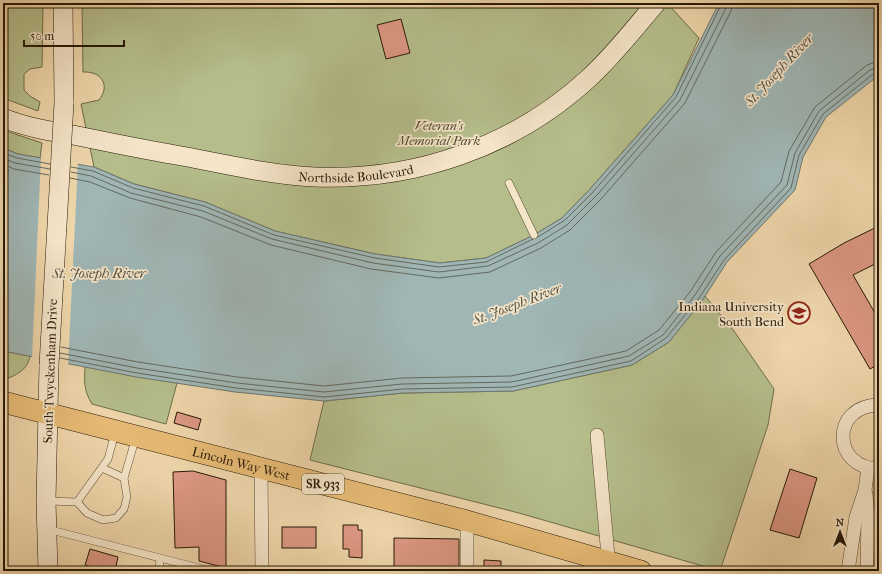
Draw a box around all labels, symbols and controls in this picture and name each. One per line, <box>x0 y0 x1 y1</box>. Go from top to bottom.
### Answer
scale bar <box>24 22 124 48</box>
text: 50 m <box>30 29 54 43</box>
water label: St. Joseph River <box>740 29 818 111</box>
park label: Veteran's Memorial Park <box>397 118 480 148</box>
street label: Northside Boulevard <box>298 161 416 185</box>
water label: St. Joseph River <box>51 265 148 282</box>
water label: St. Joseph River <box>469 279 565 329</box>
street label: South Twyckenham Drive <box>40 298 60 444</box>
place label: Indiana University South Bend <box>679 299 785 329</box>
school or university icon: Indiana University South Bend <box>786 300 812 326</box>
street label: Lincoln Way West <box>191 443 292 483</box>
road number: SR 933 <box>302 474 344 494</box>
north arrow <box>820 512 860 552</box>
text: N <box>836 516 845 529</box>

